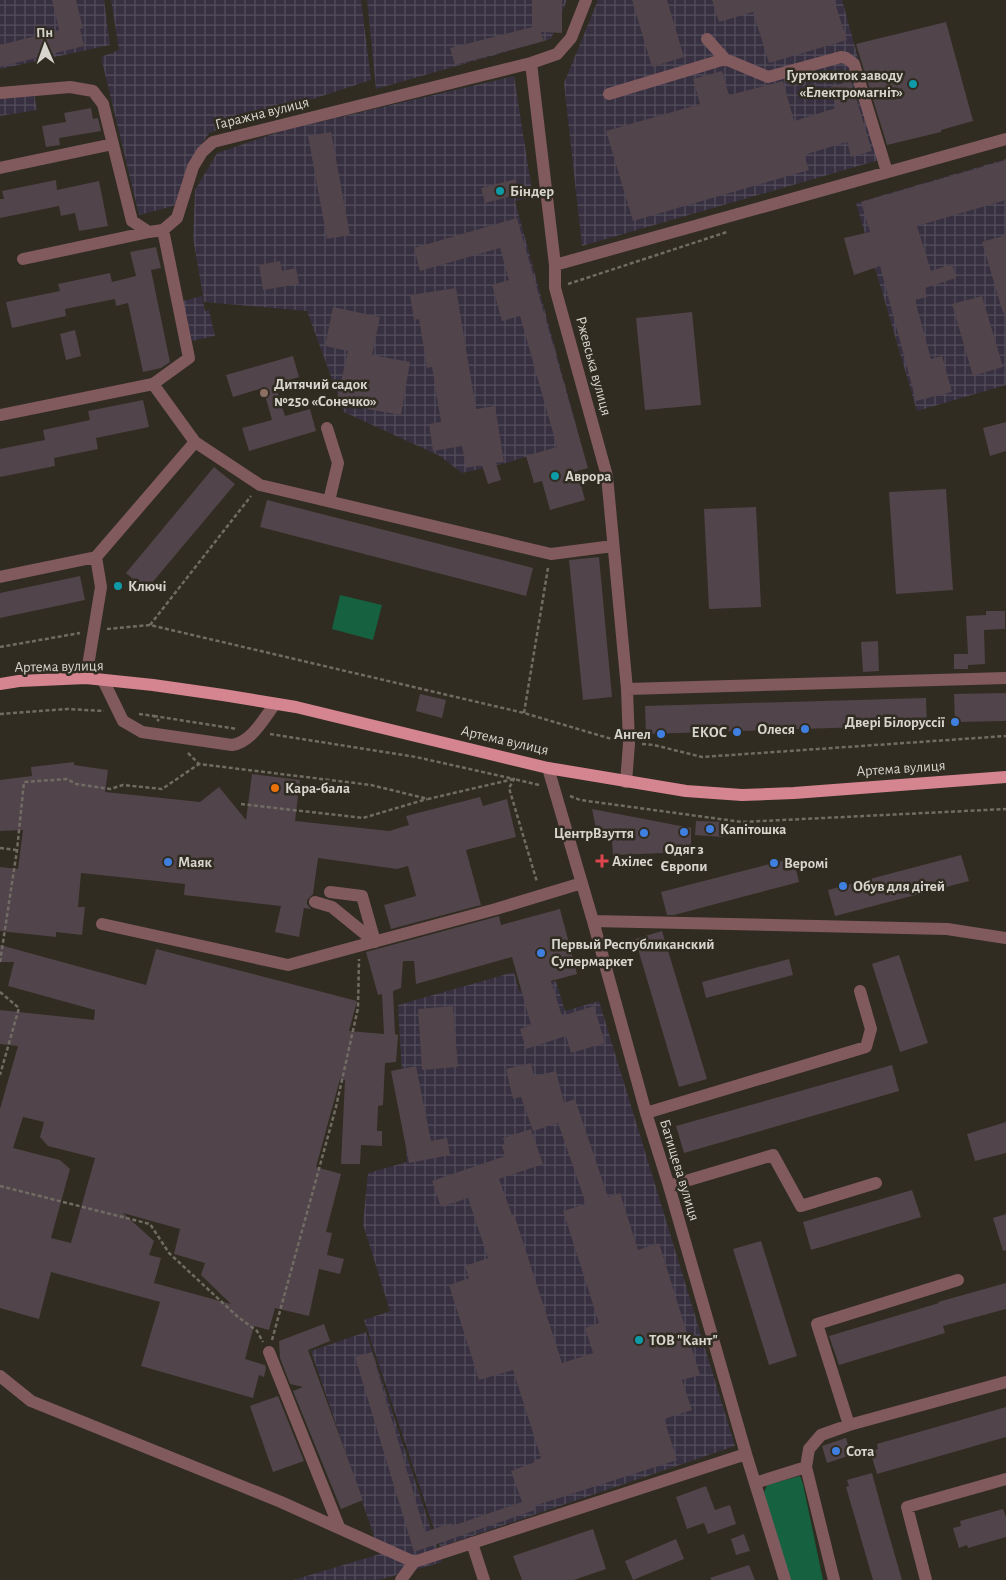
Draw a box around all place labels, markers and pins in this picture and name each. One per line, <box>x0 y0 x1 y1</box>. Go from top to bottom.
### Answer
place label: Гуртожиток заводу «Електромагніт» <box>786 68 903 100</box>
marker: Гуртожиток заводу «Електромагніт» <box>907 78 919 90</box>
place label: Біндер <box>510 184 554 199</box>
marker: Біндер <box>494 185 506 197</box>
place label: Дитячий садок №250 «Сонечко» <box>274 377 377 409</box>
marker: Дитячий садок №250 «Сонечко» <box>258 387 270 399</box>
place label: Аврора <box>565 469 611 484</box>
marker: Аврора <box>549 470 561 482</box>
place label: Ключі <box>128 579 166 594</box>
marker: Ключі <box>112 580 124 592</box>
place label: Двері Білоруссії <box>845 715 945 730</box>
marker: Двері Білоруссії <box>949 716 961 728</box>
place label: Олеся <box>757 722 795 737</box>
marker: Олеся <box>799 723 811 735</box>
place label: ЕКОС <box>692 725 727 740</box>
marker: ЕКОС <box>731 726 743 738</box>
place label: Ангел <box>614 727 651 742</box>
marker: Ангел <box>655 728 667 740</box>
place label: Кара-бала <box>285 781 350 796</box>
marker: Кара-бала <box>269 782 281 794</box>
place label: Капітошка <box>720 822 786 837</box>
marker: Капітошка <box>704 823 716 835</box>
place label: ЦентрВзуття <box>554 826 634 841</box>
marker: Одяг з Європи <box>678 826 690 838</box>
marker: ЦентрВзуття <box>638 827 650 839</box>
place label: Одяг з Європи <box>660 842 708 874</box>
place label: Ахілес <box>612 854 653 869</box>
place label: Маяк <box>178 855 212 870</box>
marker: Ахілес <box>596 855 608 867</box>
marker: Маяк <box>162 856 174 868</box>
place label: Веромі <box>784 856 828 871</box>
marker: Веромі <box>768 857 780 869</box>
place label: Обув для дітей <box>853 879 945 894</box>
marker: Обув для дітей <box>837 880 849 892</box>
place label: Первый Республиканский Супермаркет <box>551 937 715 969</box>
marker: Первый Республиканский Супермаркет <box>535 947 547 959</box>
place label: ТОВ "Кант" <box>649 1333 718 1348</box>
marker: ТОВ "Кант" <box>633 1334 645 1346</box>
place label: Сота <box>846 1444 874 1459</box>
marker: Сота <box>830 1445 842 1457</box>

